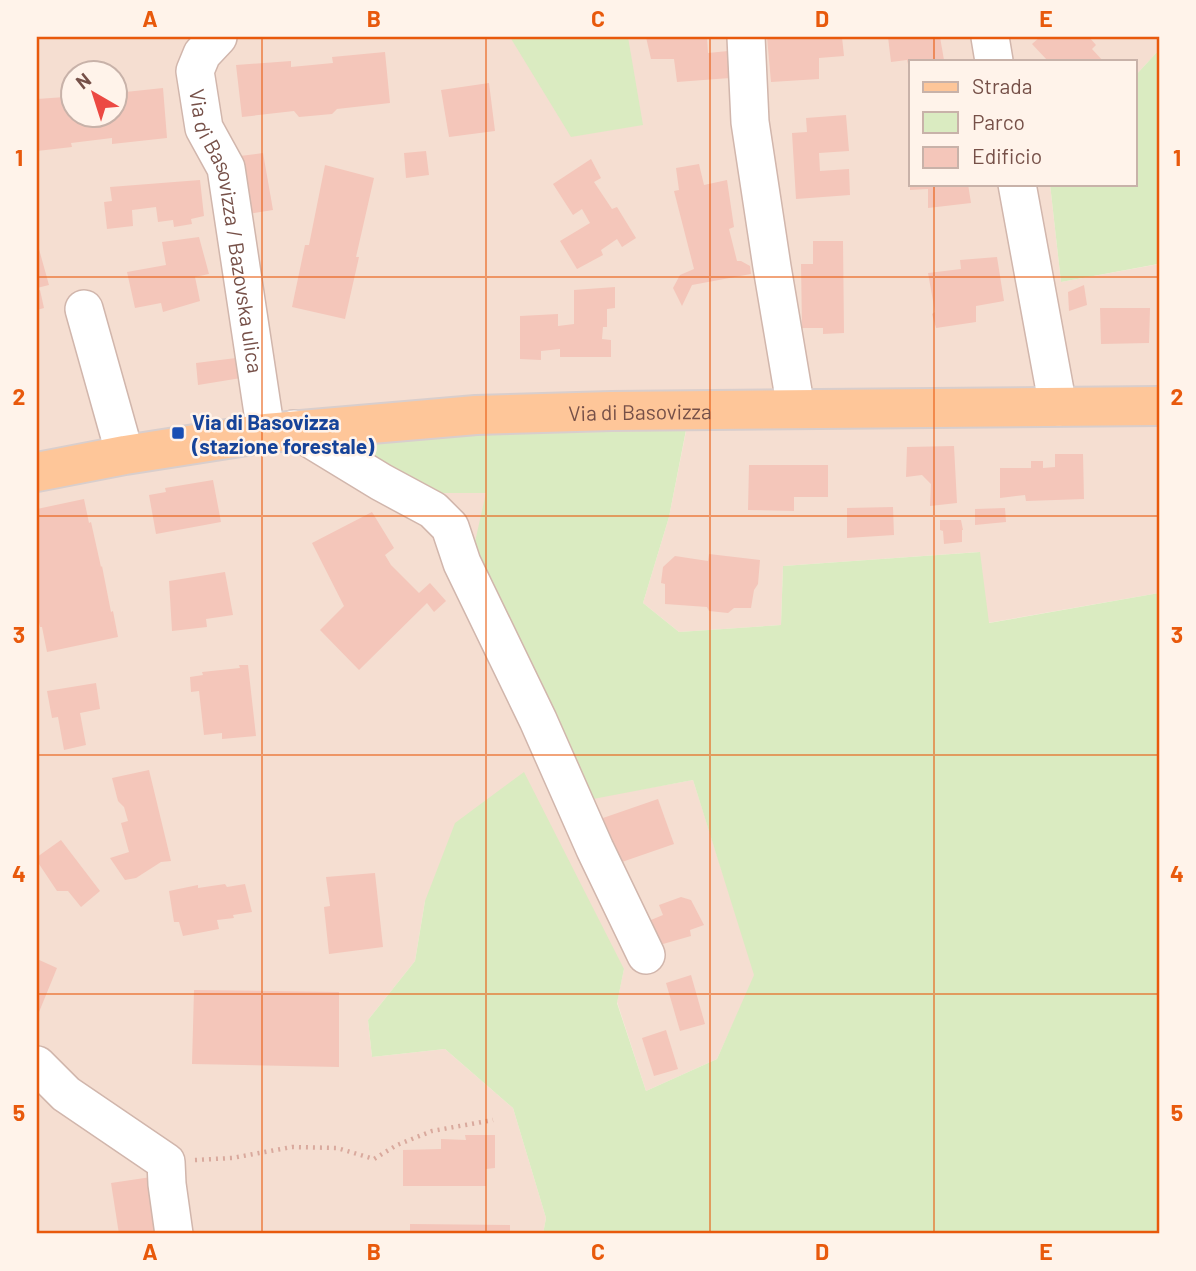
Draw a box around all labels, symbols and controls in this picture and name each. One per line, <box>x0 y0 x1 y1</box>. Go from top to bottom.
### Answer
text: A <box>142 4 158 32</box>
text: B <box>367 4 381 32</box>
text: C <box>591 4 605 32</box>
text: D <box>815 4 829 32</box>
text: E <box>1039 4 1053 32</box>
north arrow <box>60 60 130 130</box>
legend <box>909 60 1136 186</box>
text: N <box>71 67 95 93</box>
text: Strada <box>972 73 1032 98</box>
street label: Via di Basovizza / Bazovska ulica <box>185 87 269 375</box>
text: Parco <box>972 109 1025 134</box>
text: 1 <box>15 143 23 171</box>
text: Edificio <box>972 143 1042 168</box>
text: 1 <box>1173 143 1181 171</box>
text: 2 <box>13 382 25 410</box>
text: 2 <box>1171 382 1183 410</box>
street label: Via di Basovizza <box>568 398 712 425</box>
place label: Via di Basovizza (stazione forestale) <box>191 409 375 458</box>
marker: Via di Basovizza (stazione forestale) <box>170 425 186 441</box>
text: 3 <box>13 620 25 648</box>
text: 3 <box>1171 620 1183 648</box>
text: 4 <box>12 859 26 887</box>
text: 4 <box>1170 859 1184 887</box>
text: 5 <box>13 1098 25 1126</box>
text: 5 <box>1171 1098 1183 1126</box>
text: A <box>142 1237 158 1265</box>
text: B <box>367 1237 381 1265</box>
text: C <box>591 1237 605 1265</box>
text: D <box>815 1237 829 1265</box>
text: E <box>1039 1237 1053 1265</box>

